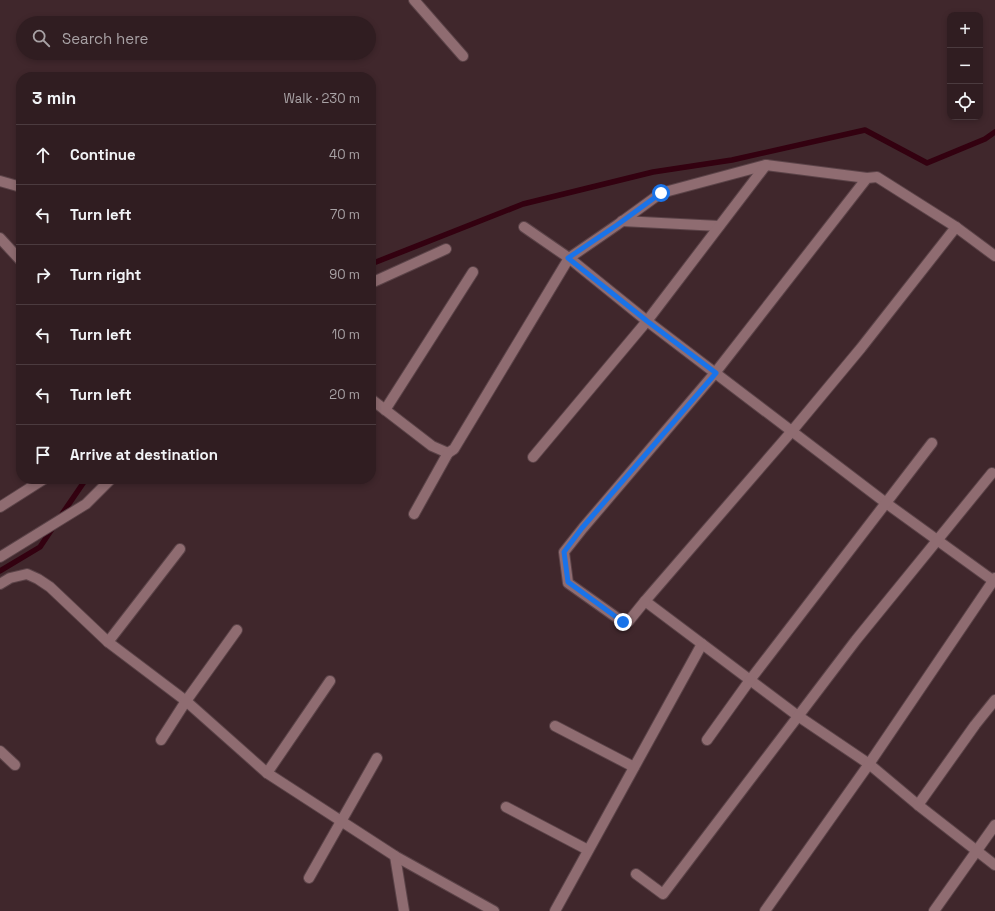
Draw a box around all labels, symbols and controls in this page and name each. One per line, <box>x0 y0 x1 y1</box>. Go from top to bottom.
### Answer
map controls <box>947 12 983 120</box>
button: + <box>947 12 983 48</box>
search box <box>16 16 376 60</box>
icon: search <box>30 27 52 49</box>
text: Search here <box>62 29 148 48</box>
button: − <box>947 48 983 84</box>
button: locate <box>947 84 983 120</box>
text: 3 min <box>32 87 76 109</box>
text: Walk · 230 m <box>283 90 360 107</box>
icon: ahead <box>32 144 54 166</box>
text: Continue <box>70 145 136 164</box>
text: 40 m <box>329 146 360 163</box>
route start <box>652 184 670 202</box>
icon: left <box>32 204 54 226</box>
text: Turn left <box>70 205 132 224</box>
text: 70 m <box>330 206 360 223</box>
icon: right <box>32 264 54 286</box>
text: Turn right <box>70 265 141 284</box>
text: 90 m <box>329 266 360 283</box>
icon: left <box>32 324 54 346</box>
text: Turn left <box>70 325 132 344</box>
text: 10 m <box>332 326 360 343</box>
icon: left <box>32 384 54 406</box>
text: Turn left <box>70 385 132 404</box>
text: 20 m <box>329 386 360 403</box>
icon: arrive <box>32 444 54 466</box>
text: Arrive at destination <box>70 445 218 464</box>
route end <box>614 613 632 631</box>

